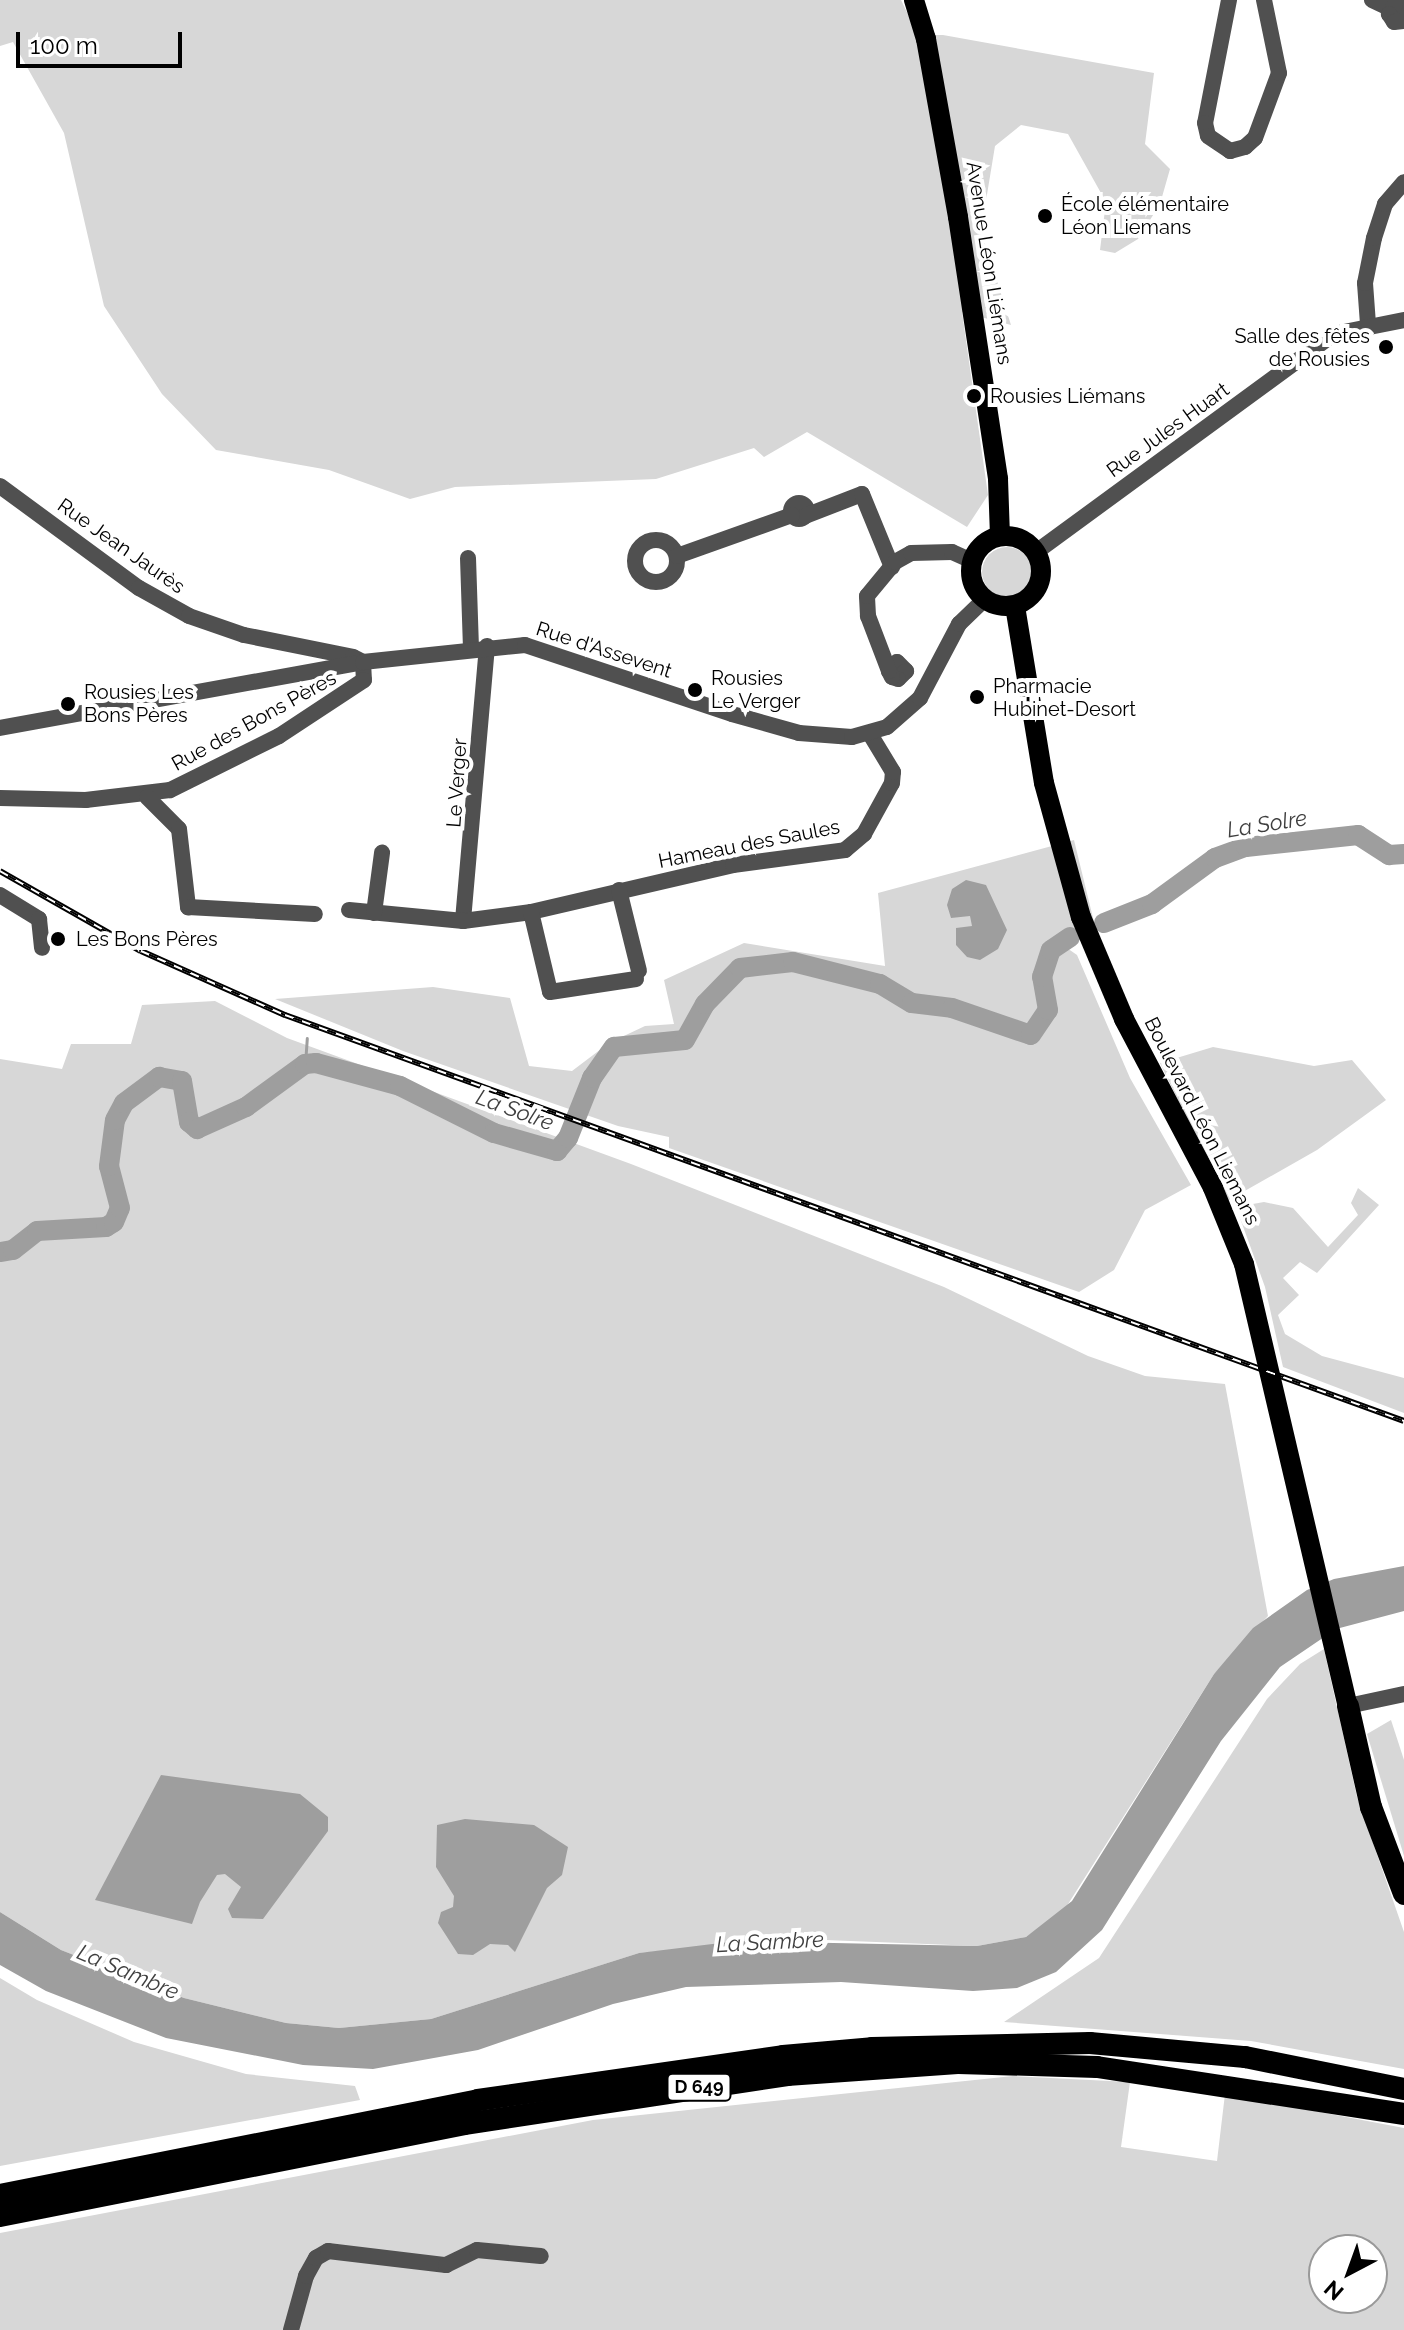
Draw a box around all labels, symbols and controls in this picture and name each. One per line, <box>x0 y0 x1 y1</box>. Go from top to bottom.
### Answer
scale bar <box>20 16 186 66</box>
text: 100 m <box>30 31 98 60</box>
street label: Avenue Léon Liémans <box>961 160 1017 366</box>
place label: École élémentaire Léon Liemans <box>1061 192 1229 239</box>
marker: École élémentaire Léon Liemans <box>1036 207 1054 225</box>
place label: Salle des fêtes de Rousies <box>1234 324 1370 371</box>
marker: Salle des fêtes de Rousies <box>1377 338 1395 356</box>
street label: Rue Jules Huart <box>1102 377 1234 483</box>
place label: Rousies Liémans <box>990 384 1145 408</box>
marker: Rousies Liémans <box>965 387 983 405</box>
street label: Rue Jean Jaurès <box>52 493 190 599</box>
street label: Rue d'Assevent <box>533 617 675 683</box>
street label: Rue des Bons Pères <box>168 666 340 776</box>
place label: Rousies Le Verger <box>711 666 801 713</box>
place label: Pharmacie Hubinet-Desort <box>993 674 1136 721</box>
place label: Rousies Les Bons Pères <box>84 680 194 727</box>
marker: Rousies Le Verger <box>686 681 704 699</box>
marker: Pharmacie Hubinet-Desort <box>968 688 986 706</box>
marker: Rousies Les Bons Pères <box>59 695 77 713</box>
street label: Le Verger <box>442 737 472 829</box>
water label: La Solre <box>1225 805 1309 843</box>
street label: Hameau des Saules <box>656 815 842 873</box>
place label: Les Bons Pères <box>76 927 218 951</box>
marker: Les Bons Pères <box>47 928 69 950</box>
street label: Boulevard Léon Liemans <box>1139 1013 1265 1229</box>
water label: La Solre <box>473 1084 557 1136</box>
water label: La Sambre <box>716 1926 824 1958</box>
water label: La Sambre <box>73 1939 183 2005</box>
road number: D 649 <box>665 2073 733 2101</box>
north arrow <box>1308 2234 1388 2314</box>
text: N <box>1319 2275 1348 2306</box>

